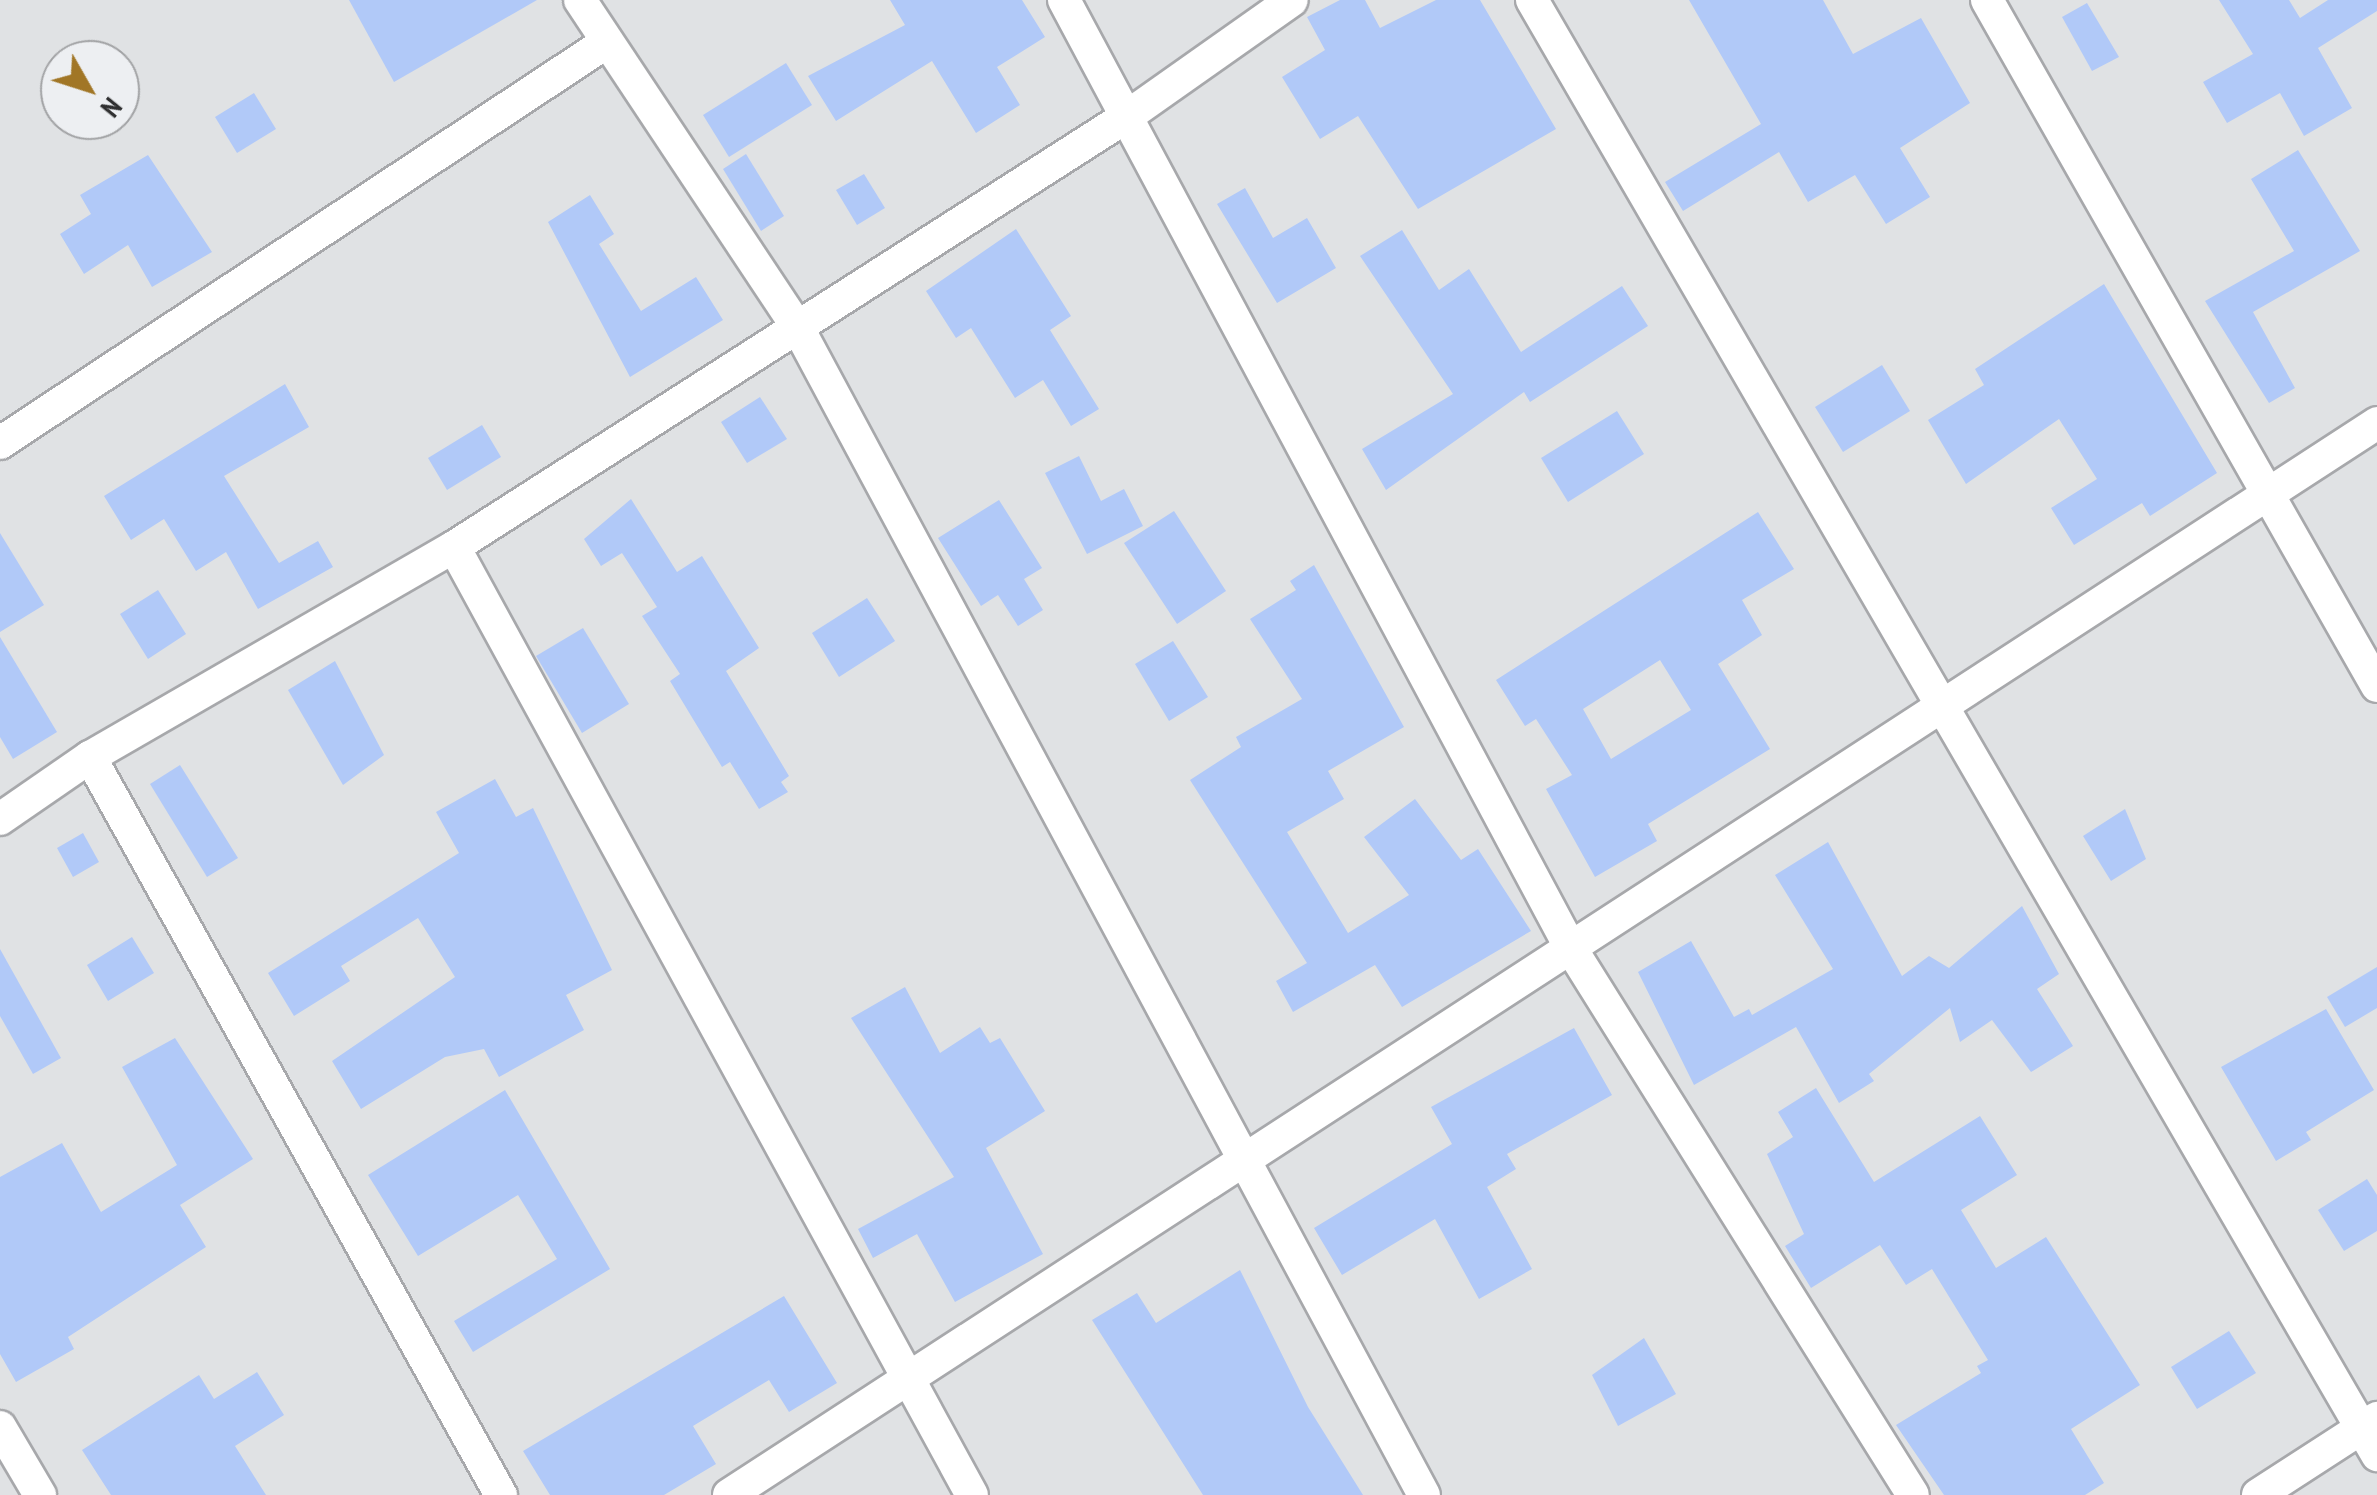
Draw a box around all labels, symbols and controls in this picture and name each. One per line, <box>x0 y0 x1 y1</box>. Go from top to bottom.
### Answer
north arrow <box>40 40 140 140</box>
text: N <box>93 90 131 125</box>

